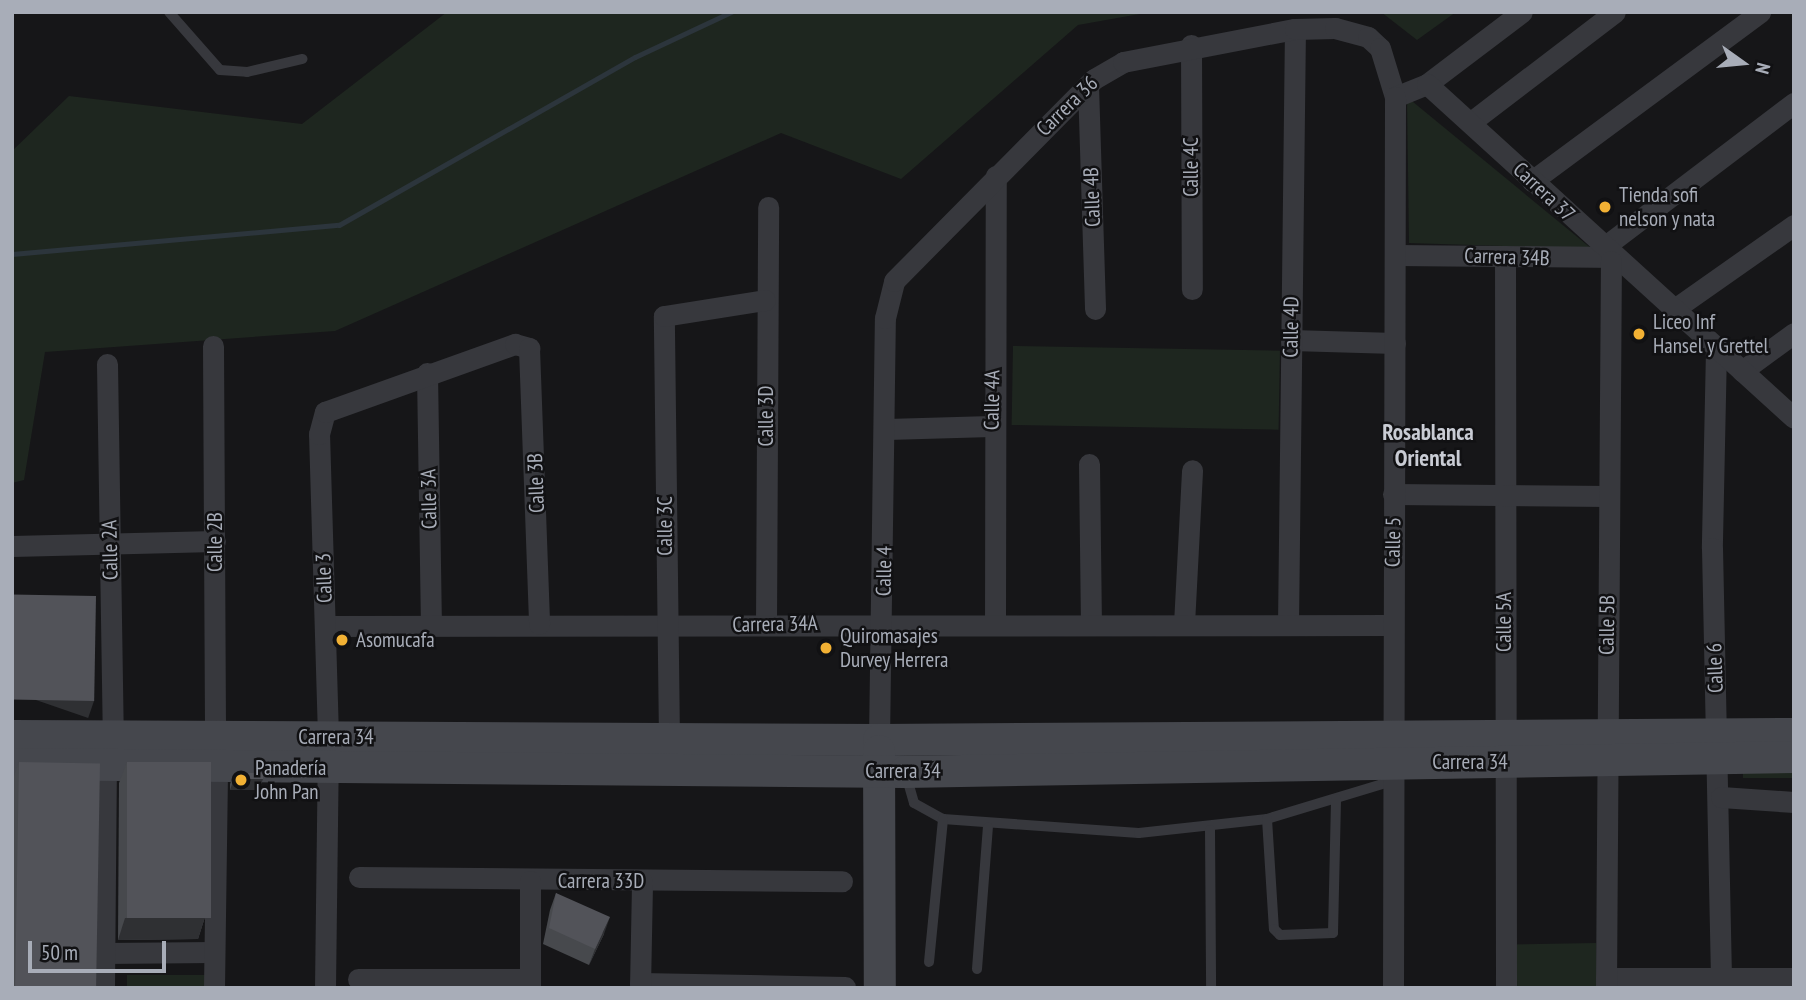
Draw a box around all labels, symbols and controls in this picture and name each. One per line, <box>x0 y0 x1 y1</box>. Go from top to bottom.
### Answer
north arrow <box>1708 28 1778 98</box>
text: N <box>1750 60 1776 76</box>
street label: Carrera 36 <box>1031 71 1103 141</box>
street label: Calle 4C <box>1178 137 1204 197</box>
street label: Carrera 37 <box>1508 157 1580 227</box>
street label: Calle 4B <box>1078 167 1106 227</box>
place label: Tienda sofi nelson y nata <box>1619 182 1716 232</box>
marker: Tienda sofi nelson y nata <box>1597 199 1613 215</box>
street label: Carrera 34B <box>1464 243 1550 271</box>
street label: Calle 4D <box>1278 296 1304 358</box>
place label: Liceo Inf Hansel y Grettel <box>1653 309 1769 359</box>
marker: Liceo Inf Hansel y Grettel <box>1631 326 1647 342</box>
street label: Calle 4A <box>979 370 1005 430</box>
street label: Calle 3D <box>753 385 779 447</box>
district label: Rosablanca Oriental <box>1382 418 1474 472</box>
street label: Calle 3B <box>522 453 550 513</box>
street label: Calle 3A <box>416 469 442 529</box>
street label: Calle 3C <box>652 496 678 556</box>
street label: Calle 2B <box>202 512 228 572</box>
street label: Calle 5 <box>1380 517 1406 567</box>
street label: Calle 2A <box>97 520 123 580</box>
street label: Calle 4 <box>871 546 897 596</box>
street label: Calle 3 <box>311 553 337 603</box>
street label: Calle 5A <box>1491 592 1517 652</box>
street label: Calle 5B <box>1594 595 1620 655</box>
street label: Carrera 34A <box>732 611 818 637</box>
place label: Quiromasajes Durvey Herrera <box>840 623 949 673</box>
place label: Asomucafa <box>356 627 435 653</box>
marker: Asomucafa <box>334 632 350 648</box>
marker: Quiromasajes Durvey Herrera <box>818 640 834 656</box>
street label: Calle 6 <box>1702 643 1728 693</box>
street label: Carrera 34 <box>298 724 374 750</box>
street label: Carrera 34 <box>1432 749 1508 775</box>
place label: Panadería John Pan <box>255 755 326 805</box>
street label: Carrera 34 <box>865 758 941 784</box>
marker: Panadería John Pan <box>233 772 249 788</box>
street label: Carrera 33D <box>558 868 644 894</box>
scale bar <box>32 926 170 970</box>
text: 50 m <box>41 939 78 966</box>

